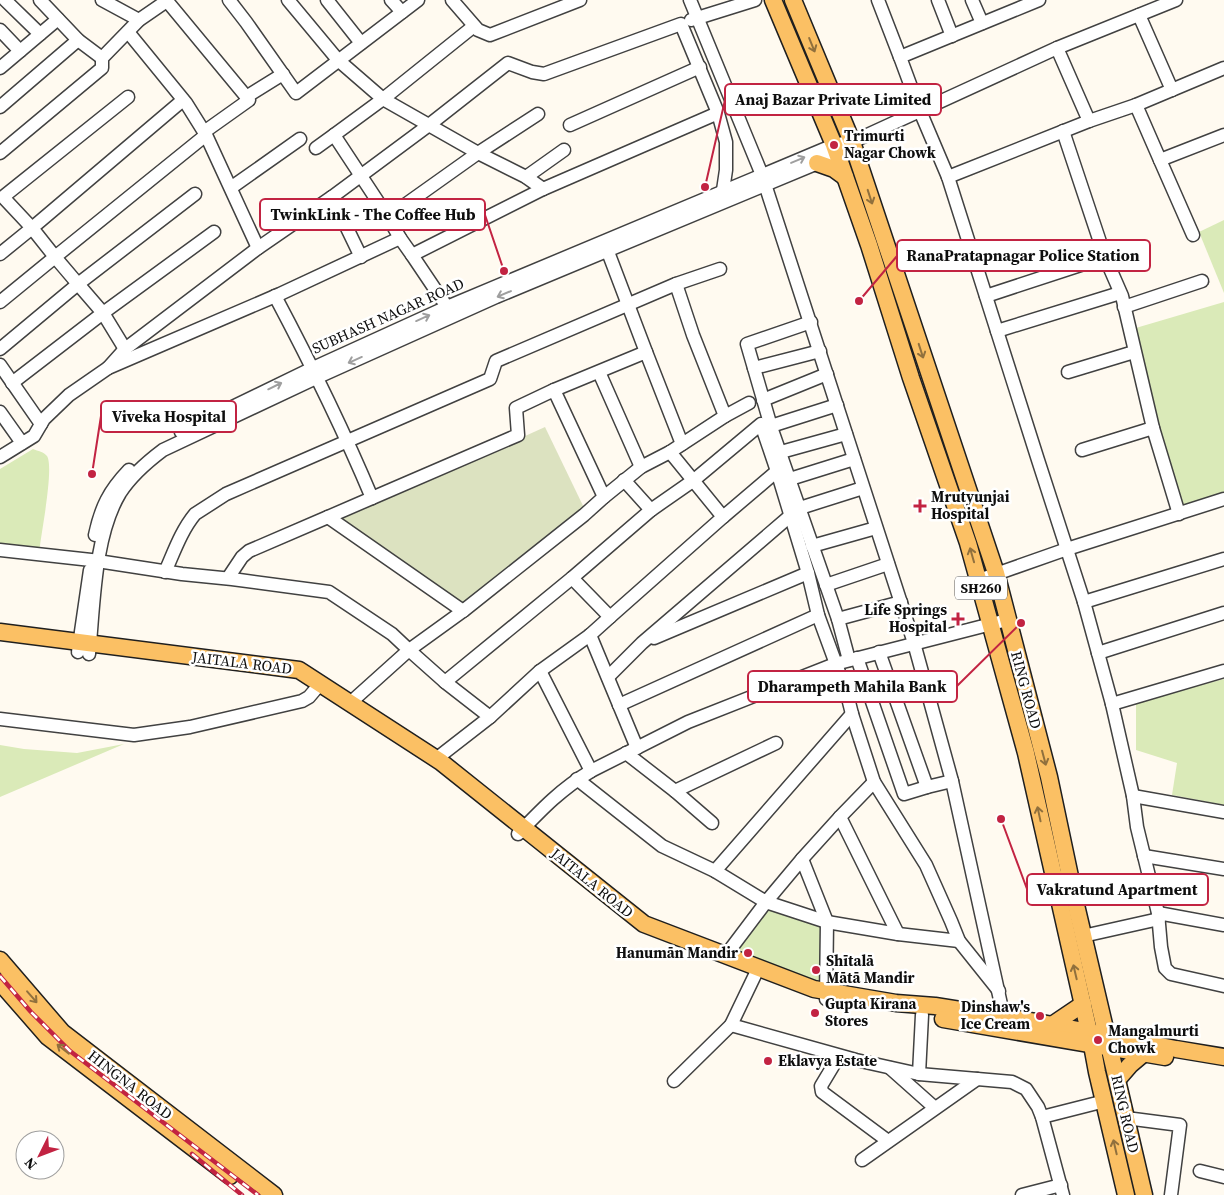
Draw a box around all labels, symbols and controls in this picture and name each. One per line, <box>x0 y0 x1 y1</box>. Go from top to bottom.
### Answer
one-way arrow <box>807 37 817 52</box>
callout: Anaj Bazar Private Limited <box>725 84 941 115</box>
text: Anaj Bazar Private Limited <box>735 88 932 110</box>
place label: Trimurti Nagar Chowk <box>844 125 936 163</box>
marker: Trimurti Nagar Chowk <box>828 139 840 151</box>
one-way arrow <box>790 154 805 164</box>
one-way arrow <box>866 188 876 204</box>
callout: TwinkLink - The Coffee Hub <box>260 199 485 230</box>
text: TwinkLink - The Coffee Hub <box>270 203 476 225</box>
callout: RanaPratapnagar Police Station <box>897 240 1150 271</box>
text: RanaPratapnagar Police Station <box>906 244 1140 266</box>
street label: SUBHASH NAGAR ROAD <box>308 273 467 359</box>
one-way arrow <box>497 290 512 300</box>
one-way arrow <box>415 312 430 322</box>
one-way arrow <box>917 343 927 359</box>
one-way arrow <box>348 356 363 366</box>
one-way arrow <box>267 381 282 390</box>
callout: Viveka Hospital <box>101 401 236 432</box>
text: Viveka Hospital <box>112 405 226 427</box>
place label: Mrutyunjai Hospital <box>931 486 1010 524</box>
marker: Mrutyunjai Hospital <box>913 499 927 513</box>
one-way arrow <box>966 547 976 563</box>
road number: SH260 <box>955 576 1007 600</box>
place label: Life Springs Hospital <box>864 599 947 637</box>
marker: Life Springs Hospital <box>951 612 965 626</box>
street label: JAITALA ROAD <box>190 646 293 679</box>
street label: RING ROAD <box>1006 649 1047 731</box>
callout: Dharampeth Mahila Bank <box>748 671 957 702</box>
text: Dharampeth Mahila Bank <box>757 675 947 697</box>
one-way arrow <box>1039 749 1049 765</box>
one-way arrow <box>1034 806 1044 822</box>
street label: JAITALA ROAD <box>546 842 638 922</box>
callout: Vakratund Apartment <box>1027 874 1208 905</box>
text: Vakratund Apartment <box>1036 878 1198 900</box>
place label: Hanumān Mandir <box>616 942 738 963</box>
marker: Hanumān Mandir <box>742 947 754 959</box>
place label: Shītalā Mātā Mandir <box>826 950 915 988</box>
marker: Shītalā Mātā Mandir <box>810 964 822 976</box>
one-way arrow <box>1070 965 1079 981</box>
one-way arrow <box>26 990 37 1003</box>
place label: Gupta Kirana Stores <box>825 993 918 1031</box>
place label: Dinshaw's Ice Cream <box>961 996 1030 1034</box>
marker: Gupta Kirana Stores <box>809 1007 821 1019</box>
marker: Dinshaw's Ice Cream <box>1034 1010 1046 1022</box>
place label: Mangalmurti Chowk <box>1108 1020 1199 1058</box>
marker: Mangalmurti Chowk <box>1092 1034 1104 1046</box>
one-way arrow <box>57 1043 70 1054</box>
street label: HINGNA ROAD <box>84 1045 177 1124</box>
place label: Eklavya Estate <box>778 1050 877 1071</box>
marker: Eklavya Estate <box>762 1055 774 1067</box>
street label: RING ROAD <box>1106 1073 1145 1155</box>
north arrow <box>15 1130 65 1180</box>
one-way arrow <box>1110 1140 1119 1156</box>
text: N <box>19 1153 41 1174</box>

